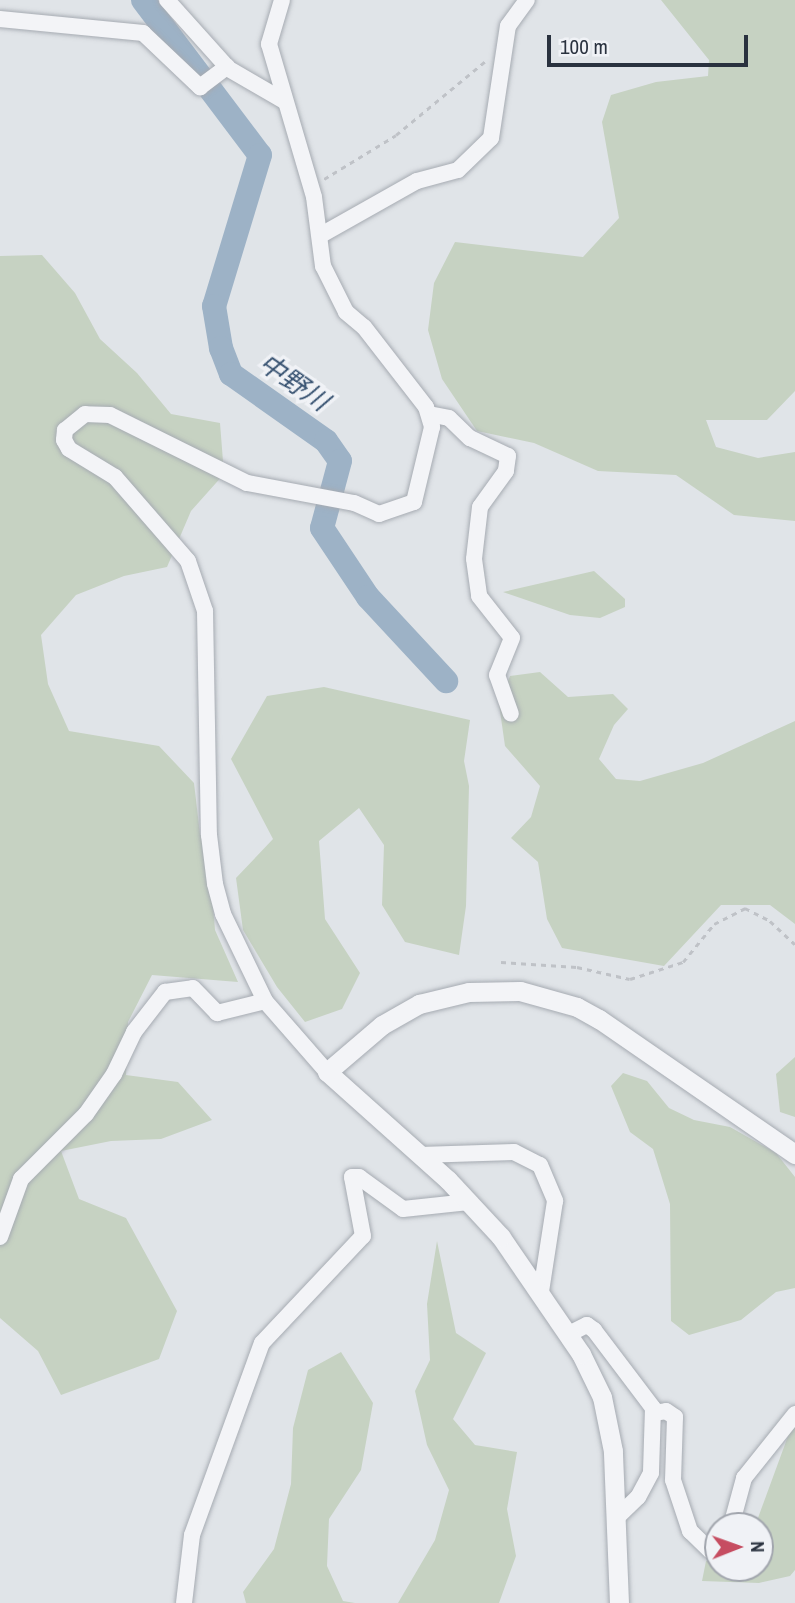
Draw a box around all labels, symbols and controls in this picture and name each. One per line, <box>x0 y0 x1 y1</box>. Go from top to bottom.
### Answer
scale bar <box>550 21 751 65</box>
text: 100 m <box>560 32 608 61</box>
water label: 中野川 <box>253 347 335 417</box>
north arrow <box>704 1512 774 1582</box>
text: N <box>745 1541 771 1553</box>

